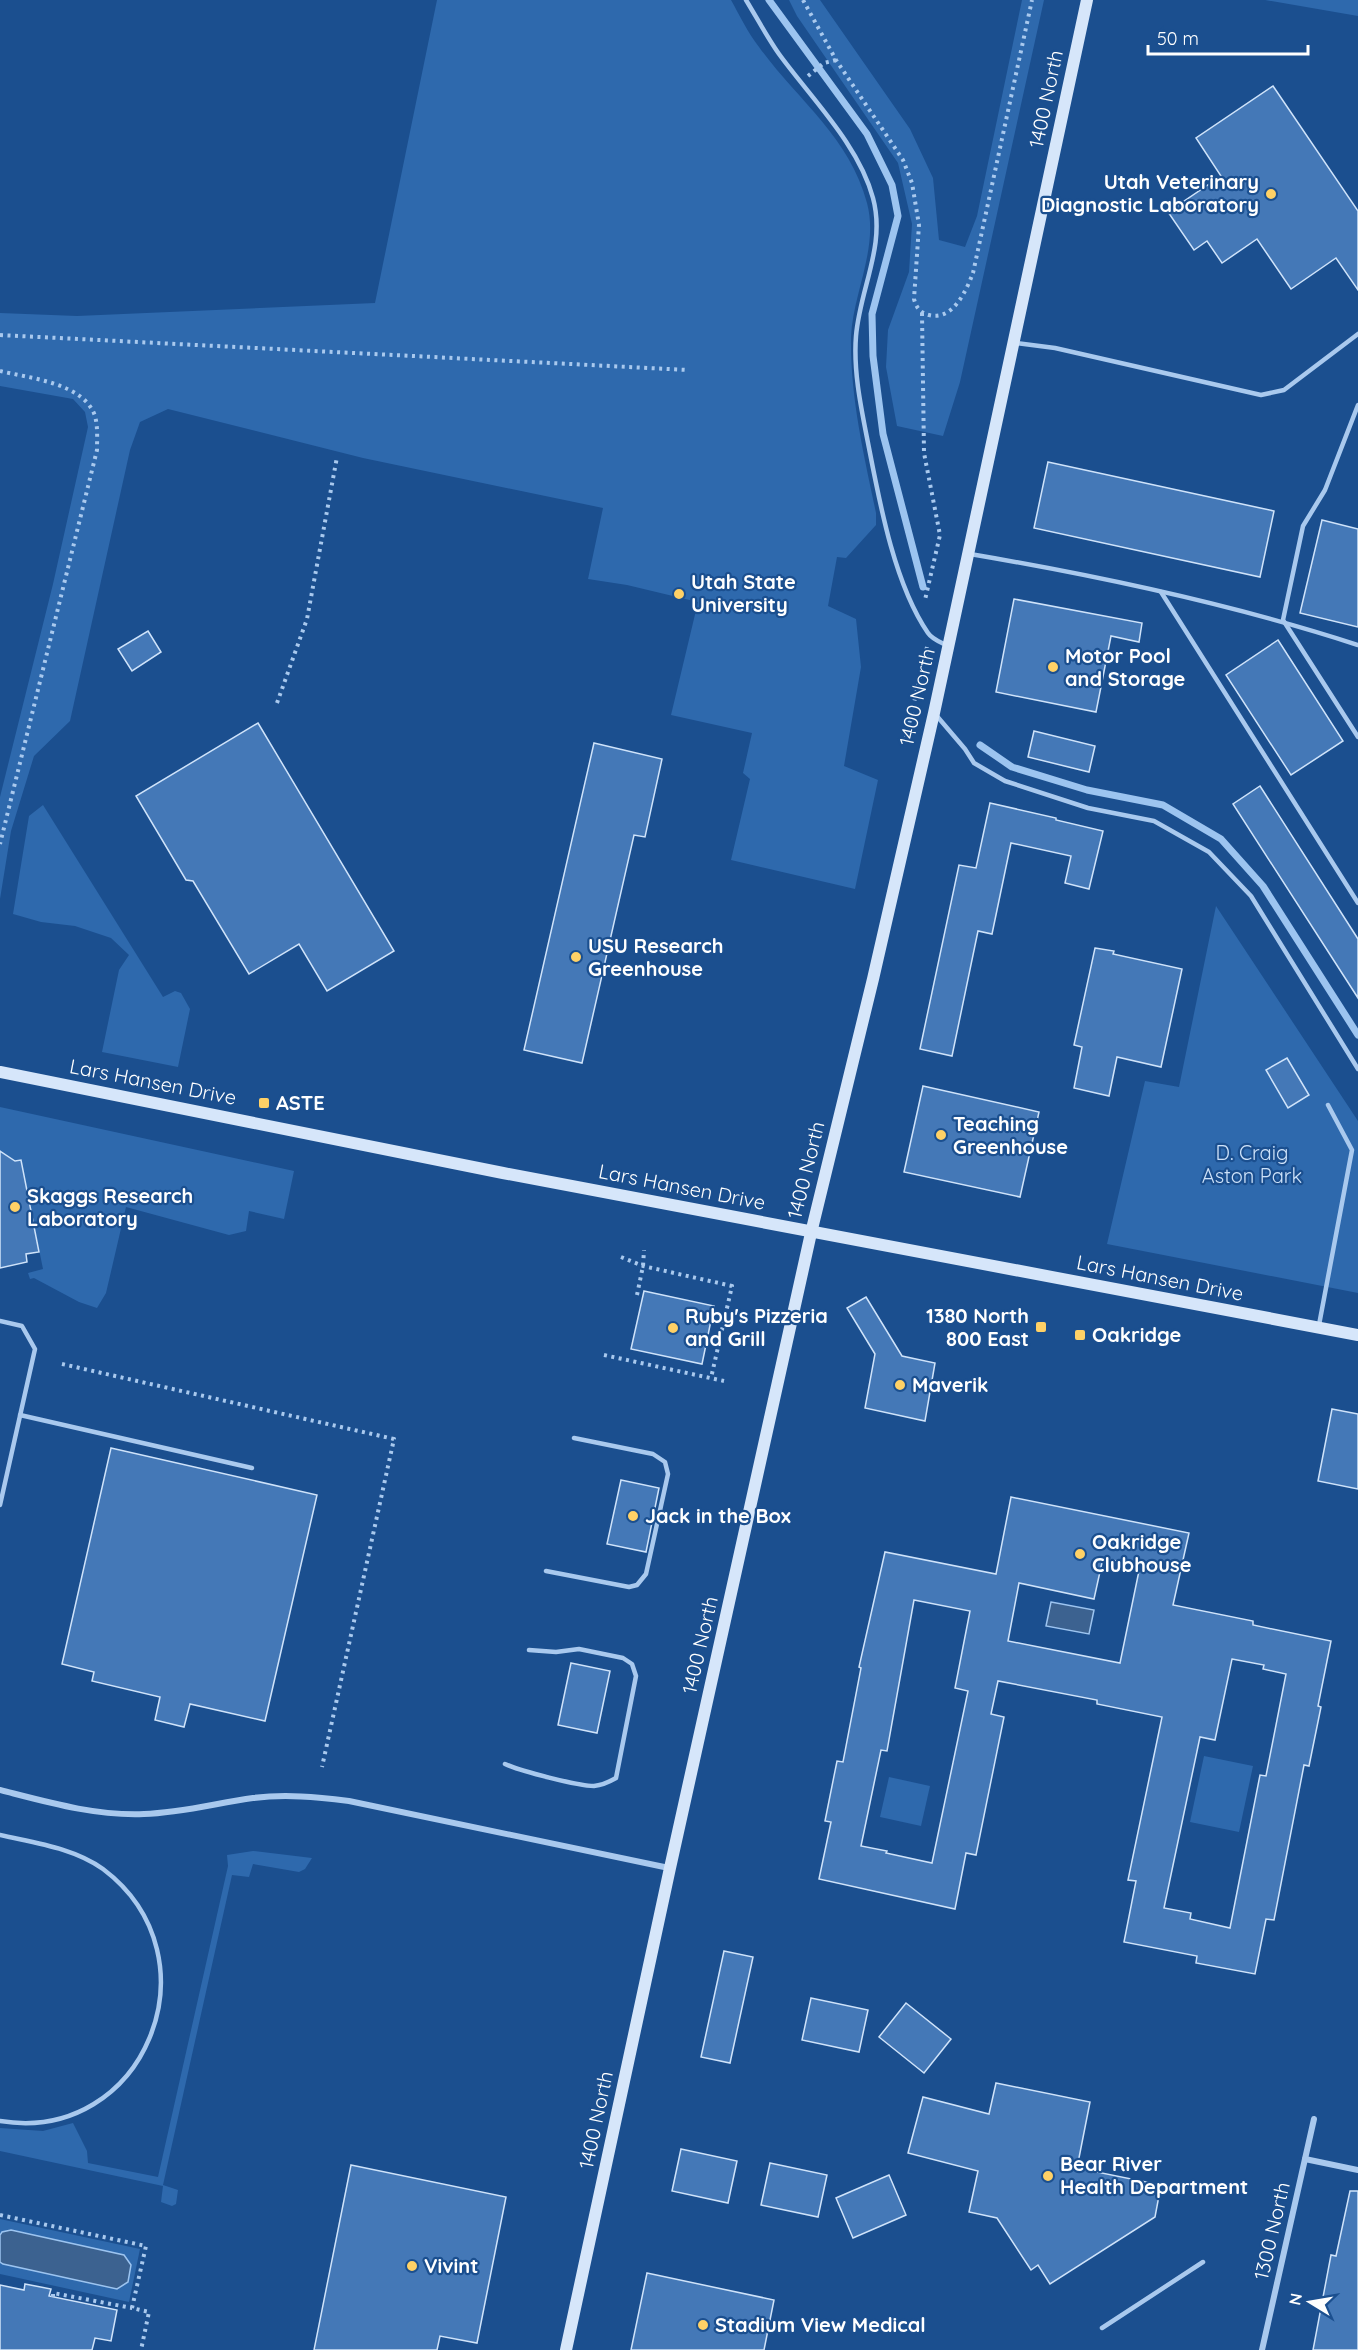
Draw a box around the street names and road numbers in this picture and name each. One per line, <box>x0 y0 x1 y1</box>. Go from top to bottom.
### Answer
street label: 1400 North <box>1023 48 1068 150</box>
street label: 1400 North <box>893 646 940 748</box>
street label: Lars Hansen Drive <box>68 1053 239 1110</box>
street label: 1400 North <box>781 1119 830 1221</box>
street label: Lars Hansen Drive <box>597 1158 768 1215</box>
street label: Lars Hansen Drive <box>1075 1249 1246 1306</box>
street label: 1400 North <box>676 1594 723 1696</box>
street label: 1400 North <box>573 2069 618 2171</box>
street label: 1300 North <box>1248 2180 1295 2282</box>

